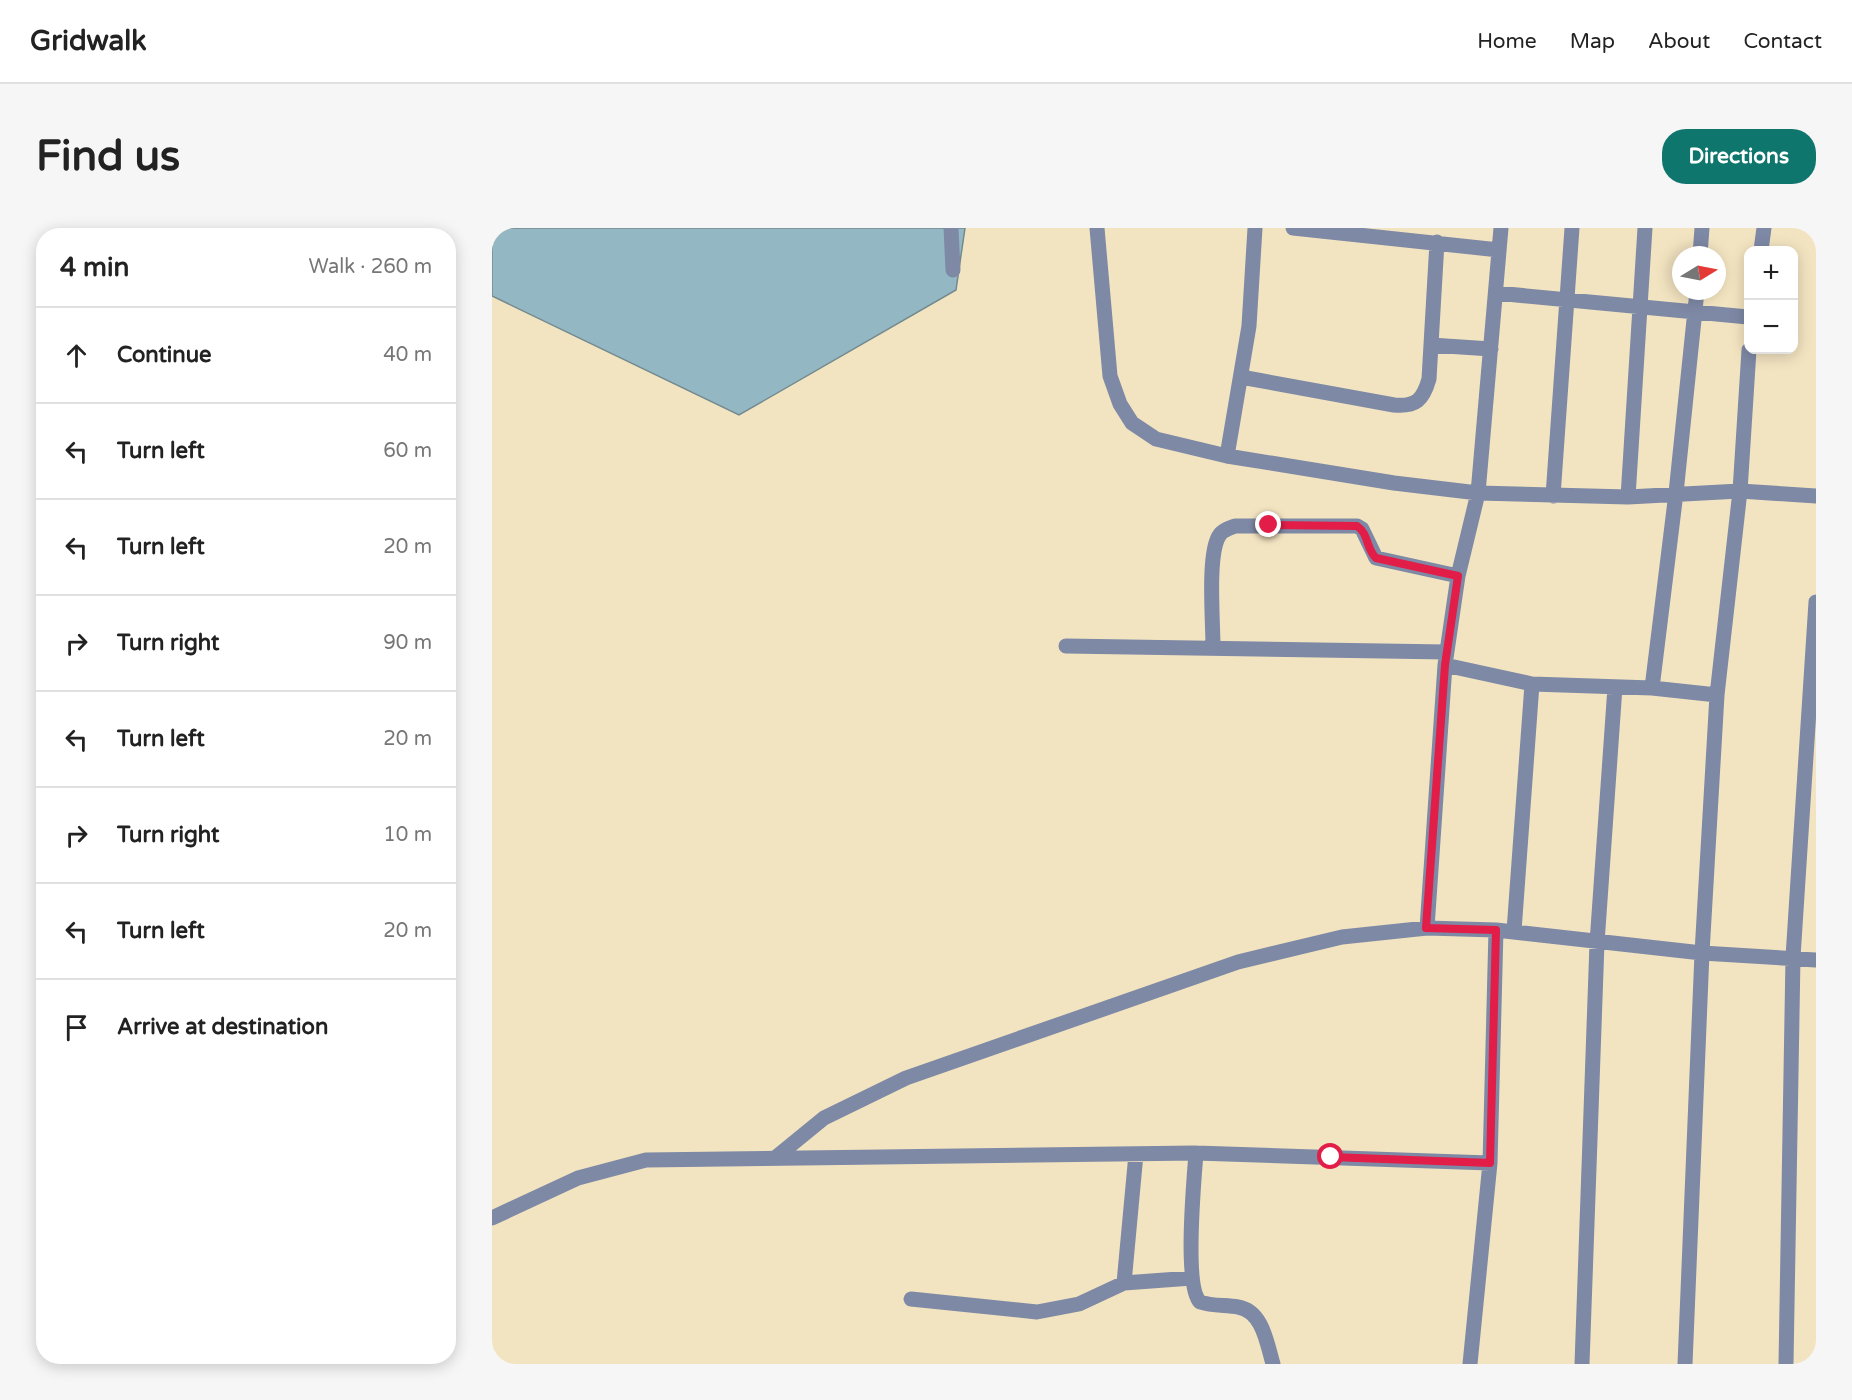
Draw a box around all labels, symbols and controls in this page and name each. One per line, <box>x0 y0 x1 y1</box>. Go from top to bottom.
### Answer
text: Gridwalk <box>30 24 147 58</box>
text: Home <box>1477 29 1537 54</box>
text: Map <box>1570 29 1615 54</box>
text: About <box>1648 29 1710 54</box>
text: Contact <box>1743 29 1822 54</box>
button: Directions <box>1662 129 1816 184</box>
text: Find us <box>36 131 180 182</box>
north arrow <box>1672 246 1726 300</box>
map controls <box>1744 246 1798 354</box>
button: + <box>1744 246 1798 300</box>
text: 4 min <box>60 252 129 283</box>
text: Walk · 260 m <box>309 255 432 279</box>
button: − <box>1744 300 1798 354</box>
icon: ahead <box>60 339 93 372</box>
text: Continue <box>117 342 212 368</box>
text: 40 m <box>383 343 432 367</box>
icon: left <box>60 435 93 468</box>
text: Turn left <box>117 438 205 464</box>
text: 60 m <box>383 439 432 463</box>
route end <box>1255 511 1281 537</box>
icon: left <box>60 531 93 564</box>
text: Turn left <box>117 534 205 560</box>
text: 20 m <box>383 535 432 559</box>
icon: right <box>60 627 93 660</box>
text: Turn right <box>117 630 219 656</box>
text: 90 m <box>383 631 432 655</box>
icon: left <box>60 723 93 756</box>
text: Turn left <box>117 726 205 752</box>
text: 20 m <box>383 727 432 751</box>
icon: right <box>60 819 93 852</box>
text: Turn right <box>117 822 219 848</box>
text: 10 m <box>383 823 432 847</box>
icon: left <box>60 915 93 948</box>
text: Turn left <box>117 918 205 944</box>
text: 20 m <box>383 919 432 943</box>
icon: arrive <box>60 1011 93 1044</box>
text: Arrive at destination <box>117 1014 328 1040</box>
route start <box>1317 1143 1343 1169</box>

